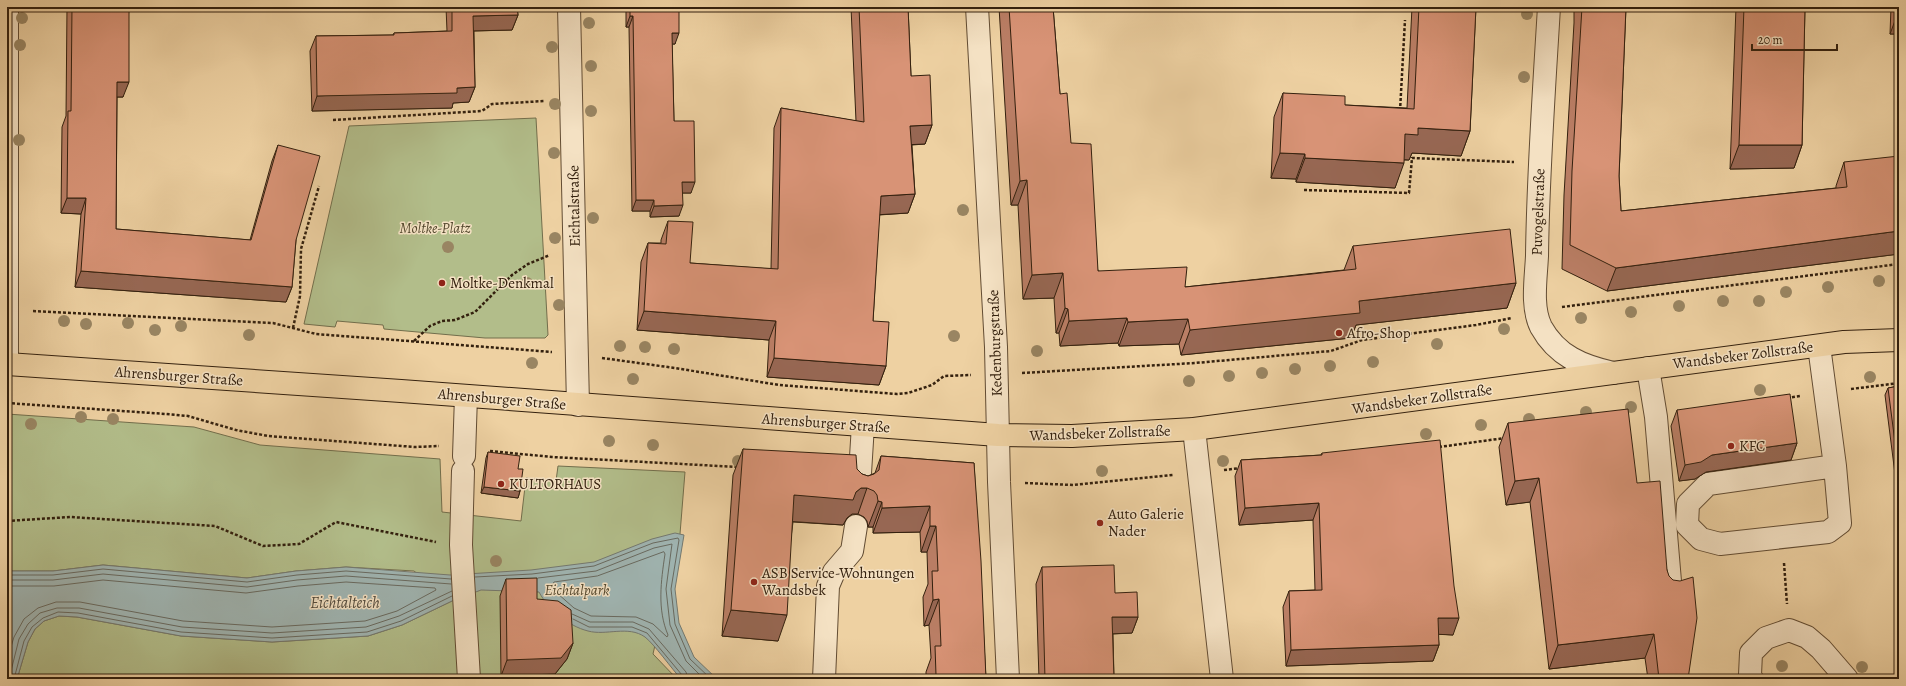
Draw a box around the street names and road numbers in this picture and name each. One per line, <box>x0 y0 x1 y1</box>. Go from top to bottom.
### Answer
street label: Eichtalstraße <box>563 165 585 247</box>
street label: Puvogelstraße <box>1526 168 1550 256</box>
street label: Kedenburgstraße <box>983 289 1007 397</box>
street label: Wandsbeker Zollstraße <box>1671 336 1815 374</box>
street label: Ahrensburger Straße <box>113 361 244 390</box>
street label: Wandsbeker Zollstraße <box>1350 379 1494 419</box>
street label: Ahrensburger Straße <box>436 383 567 415</box>
street label: Ahrensburger Straße <box>760 408 891 437</box>
street label: Wandsbeker Zollstraße <box>1028 421 1171 445</box>

